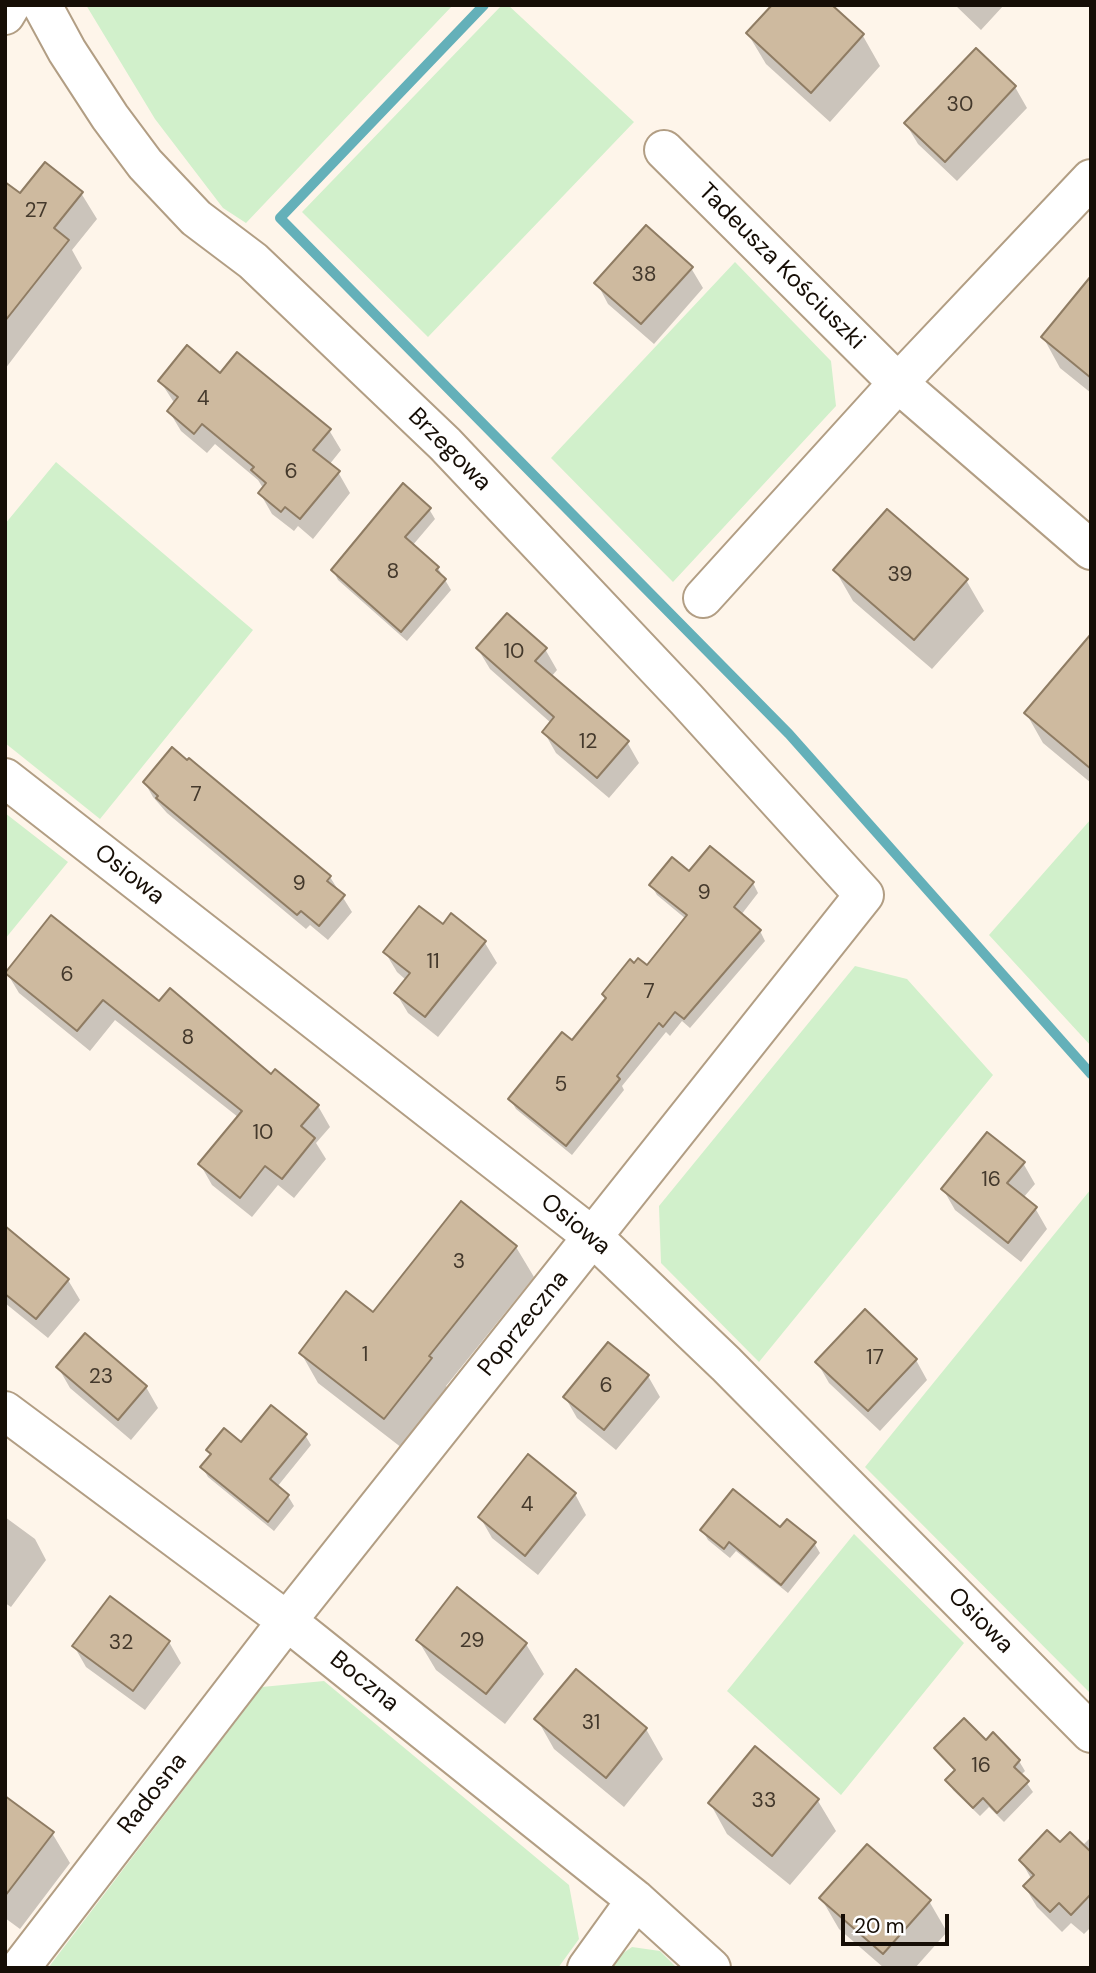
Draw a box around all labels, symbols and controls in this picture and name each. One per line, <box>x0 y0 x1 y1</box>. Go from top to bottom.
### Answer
house number: 30 <box>947 92 973 118</box>
street label: Tadeusza Kościuszki <box>692 178 870 356</box>
house number: 27 <box>25 198 47 224</box>
house number: 38 <box>631 262 657 288</box>
house number: 4 <box>197 386 209 412</box>
street label: Brzegowa <box>402 403 496 497</box>
house number: 6 <box>284 459 298 485</box>
house number: 8 <box>387 559 399 585</box>
house number: 39 <box>888 562 912 588</box>
house number: 10 <box>504 639 524 665</box>
house number: 12 <box>579 729 597 755</box>
house number: 7 <box>190 782 202 808</box>
street label: Osiowa <box>88 839 170 911</box>
house number: 9 <box>292 871 306 897</box>
house number: 9 <box>697 880 711 906</box>
house number: 11 <box>426 949 440 975</box>
house number: 6 <box>60 962 74 988</box>
house number: 7 <box>643 979 655 1005</box>
house number: 8 <box>182 1025 194 1051</box>
house number: 5 <box>555 1072 567 1098</box>
house number: 10 <box>253 1120 273 1146</box>
house number: 16 <box>981 1167 1001 1193</box>
street label: Osiowa <box>534 1188 616 1262</box>
house number: 3 <box>453 1249 465 1275</box>
street label: Poprzeczna <box>473 1265 575 1383</box>
house number: 1 <box>362 1342 368 1368</box>
house number: 17 <box>866 1345 884 1371</box>
house number: 23 <box>89 1364 113 1390</box>
house number: 6 <box>599 1373 613 1399</box>
house number: 4 <box>521 1492 533 1518</box>
street label: Osiowa <box>941 1582 1019 1660</box>
house number: 29 <box>459 1628 485 1654</box>
house number: 32 <box>109 1630 133 1656</box>
street label: Boczna <box>324 1646 404 1718</box>
house number: 31 <box>582 1710 600 1736</box>
street label: Radosna <box>112 1748 194 1840</box>
house number: 16 <box>971 1753 991 1779</box>
house number: 33 <box>752 1788 776 1814</box>
scale bar <box>844 1899 953 1943</box>
text: 20 m <box>854 1912 905 1940</box>

